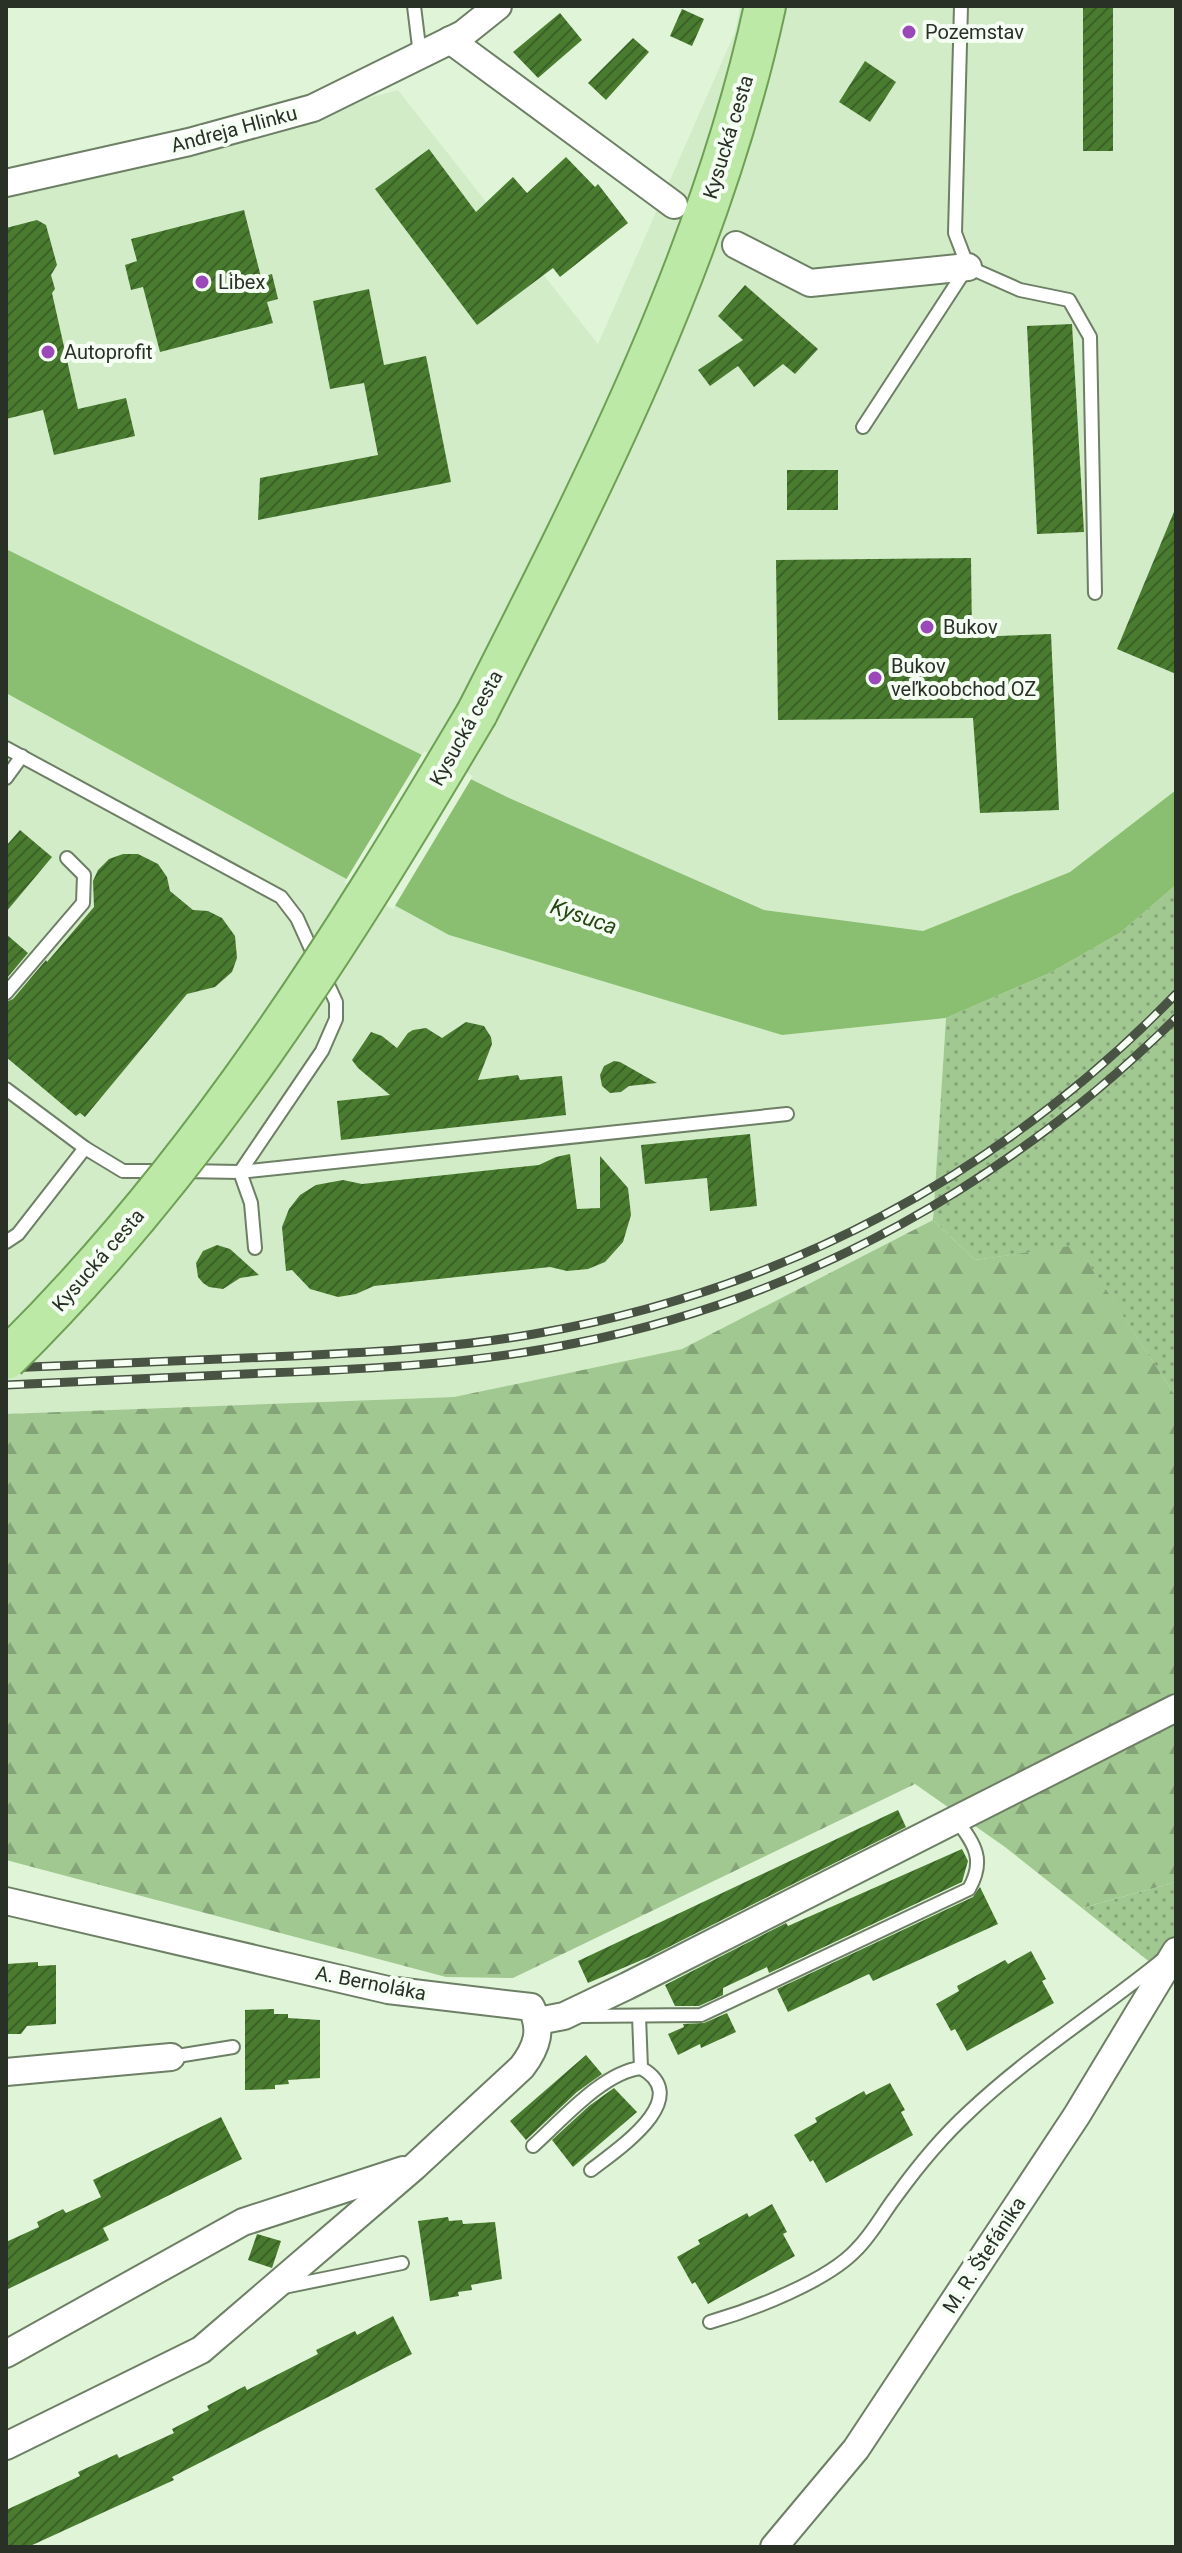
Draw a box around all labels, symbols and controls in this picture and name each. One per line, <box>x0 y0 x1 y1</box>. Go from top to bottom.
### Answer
place label: Pozemstav <box>925 20 1024 44</box>
marker: Pozemstav <box>900 23 918 41</box>
street label: Kysucká cesta <box>698 72 758 202</box>
street label: Andreja Hlinku <box>168 101 300 157</box>
place label: Libex <box>218 270 265 294</box>
marker: Libex <box>193 273 211 291</box>
place label: Autoprofit <box>64 340 153 364</box>
marker: Autoprofit <box>39 343 57 361</box>
place label: Bukov <box>943 615 998 639</box>
marker: Bukov <box>918 618 936 636</box>
place label: Bukov veľkoobchod OZ <box>891 654 1036 701</box>
street label: Kysucká cesta <box>424 666 508 790</box>
marker: Bukov veľkoobchod OZ <box>866 669 884 687</box>
water label: Kysuca <box>547 893 620 939</box>
street label: Kysucká cesta <box>47 1204 149 1316</box>
street label: A. Bernoláka <box>314 1961 428 2005</box>
street label: M. R. Štefánika <box>937 2192 1031 2318</box>

